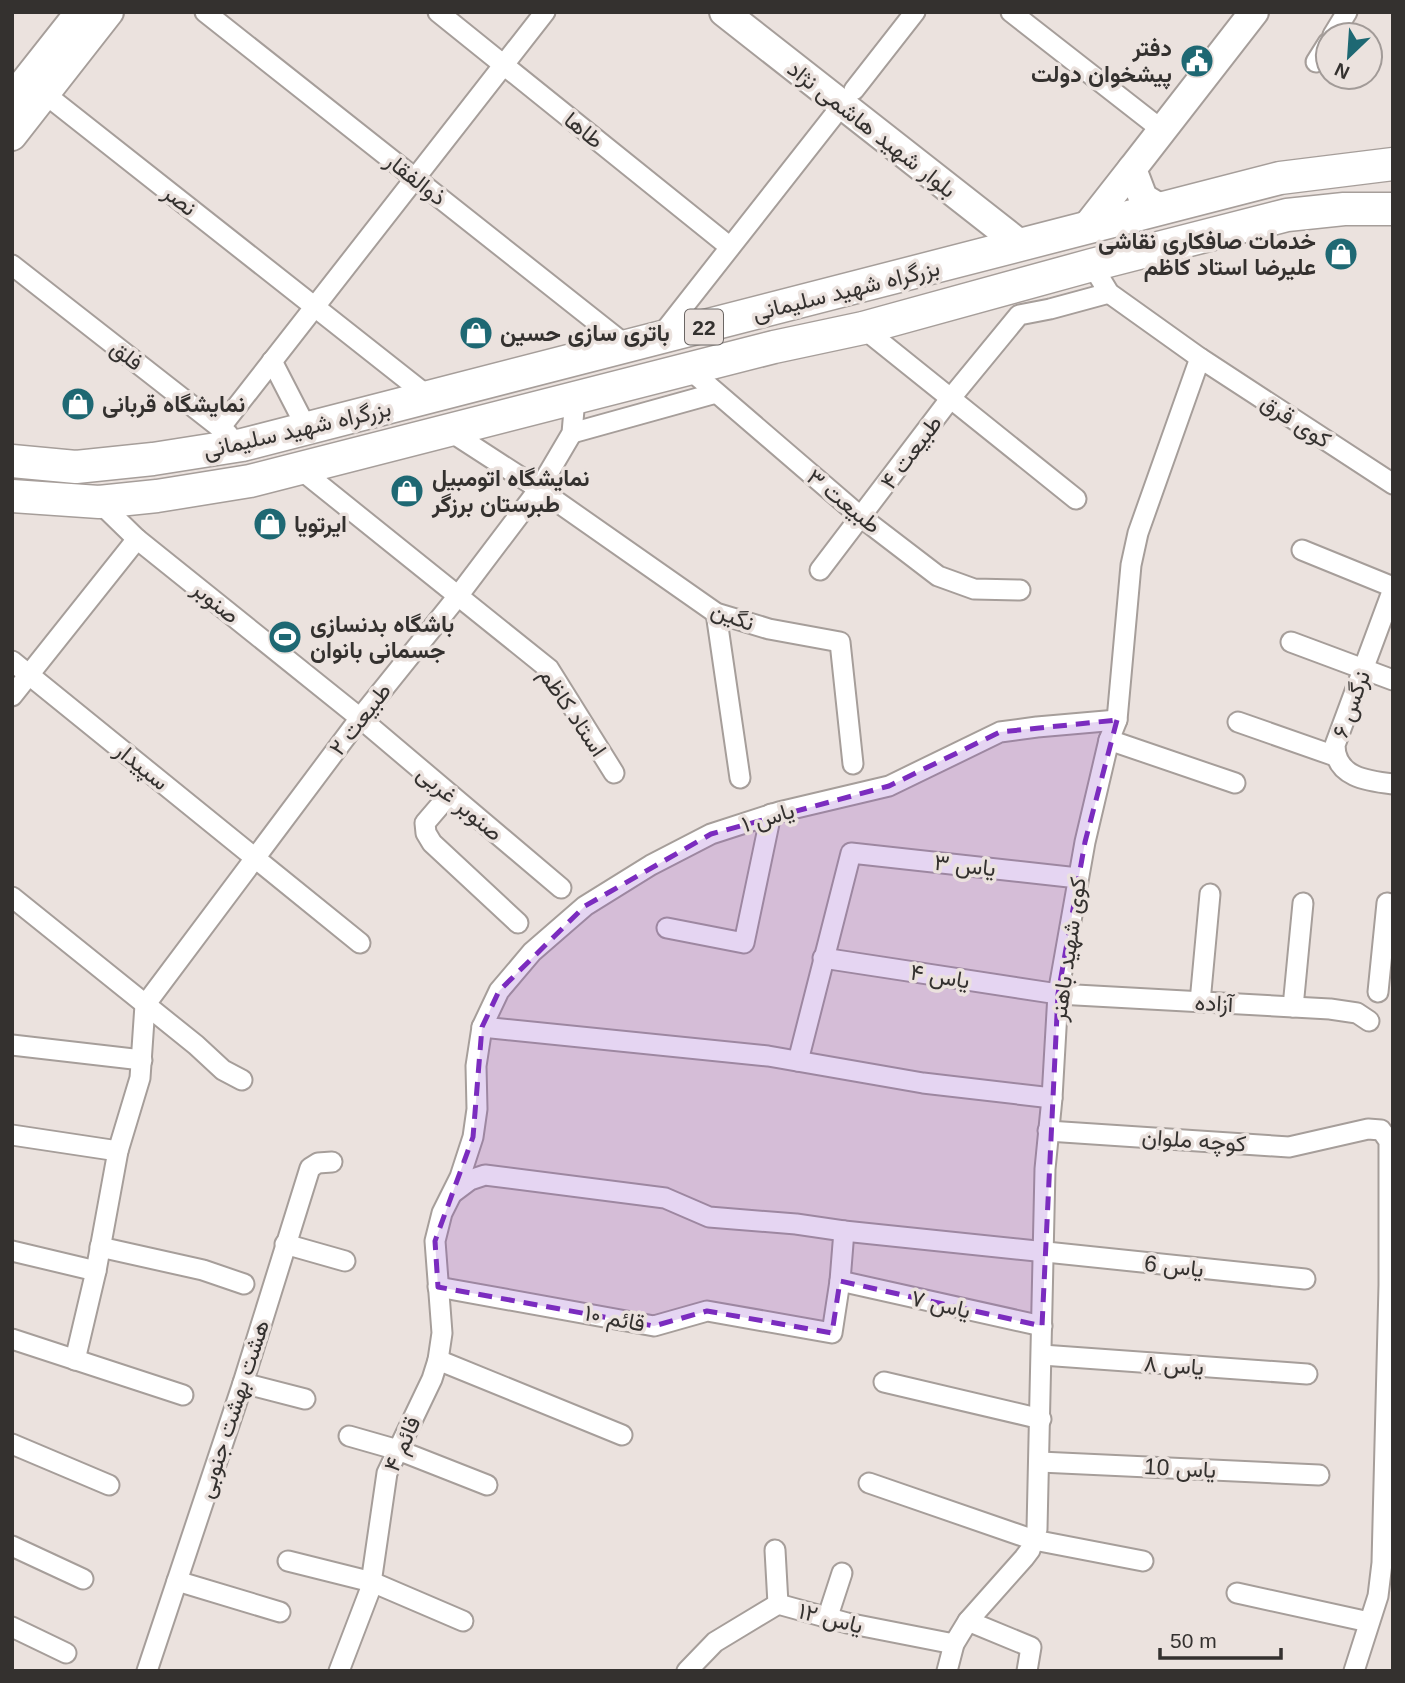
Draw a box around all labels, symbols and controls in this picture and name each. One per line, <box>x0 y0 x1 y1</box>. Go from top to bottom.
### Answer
north arrow <box>1314 21 1384 91</box>
place label: دفتر پیشخوان دولت <box>1031 35 1172 90</box>
public building icon: دفتر پیشخوان دولت <box>1178 42 1216 80</box>
street label: بلوار شهید هاشمی نژاد <box>781 55 961 204</box>
text: N <box>1331 59 1353 83</box>
street label: طاها <box>559 106 609 154</box>
street label: ذوالفقار <box>378 147 452 212</box>
street label: نصر <box>156 178 202 223</box>
place label: خدمات صافکاری نقاشی علیرضا استاد کاظم <box>1098 228 1316 282</box>
shop icon: خدمات صافکاری نقاشی علیرضا استاد کاظم <box>1322 235 1360 273</box>
street label: بزرگراه شهید سلیمانی <box>750 254 943 328</box>
road number: 22 <box>685 310 723 344</box>
shop icon: باتری سازی حسین <box>457 314 495 352</box>
place label: باتری سازی حسین <box>500 320 670 348</box>
street label: فلق <box>105 334 148 376</box>
shop icon: نمایشگاه قربانی <box>59 385 97 423</box>
street label: کوی قرق <box>1255 389 1336 455</box>
place label: نمایشگاه قربانی <box>102 391 245 419</box>
street label: بزرگراه شهید سلیمانی <box>201 395 394 465</box>
street label: طبیعت ۴ <box>875 410 947 494</box>
street label: طبیعت ٣ <box>802 463 886 539</box>
place label: نمایشگاه اتومبیل طبرستان برزگر <box>431 465 590 519</box>
shop icon: نمایشگاه اتومبیل طبرستان برزگر <box>388 472 426 510</box>
shop icon: ایرتویا <box>251 505 289 543</box>
place label: ایرتویا <box>294 511 347 539</box>
street label: صنوبر <box>185 575 245 630</box>
street label: نگین <box>707 596 758 637</box>
place label: باشگاه بدنسازی جسمانی بانوان <box>310 611 454 665</box>
sports icon: باشگاه بدنسازی جسمانی بانوان <box>266 618 304 656</box>
street label: استاد کاظم <box>532 663 612 762</box>
street label: نرگس ۶ <box>1327 667 1377 742</box>
street label: طبیعت ۲ <box>324 678 396 760</box>
street label: سپیدار <box>107 736 174 798</box>
street label: صنوبر غربی <box>411 760 508 848</box>
street label: یاس ۱ <box>739 797 798 838</box>
street label: یاس ۳ <box>933 849 997 882</box>
street label: کوی شهید باهنر <box>1045 875 1093 1024</box>
street label: یاس ۴ <box>908 958 972 995</box>
street label: آزاده <box>1194 989 1236 1019</box>
street label: کوچه ملوان <box>1141 1123 1247 1160</box>
street label: یاس 6 <box>1143 1250 1205 1283</box>
street label: یاس ۷ <box>908 1285 973 1324</box>
street label: قائم ۱۰ <box>582 1299 647 1339</box>
street label: هشت بهشت جنوبی <box>192 1317 276 1502</box>
street label: یاس ۸ <box>1143 1350 1205 1381</box>
street label: قائم ۴ <box>378 1412 427 1476</box>
street label: یاس 10 <box>1143 1453 1217 1484</box>
street label: یاس ۱۲ <box>796 1597 866 1640</box>
scale bar <box>1160 1616 1281 1660</box>
text: 50 m <box>1170 1629 1217 1652</box>

